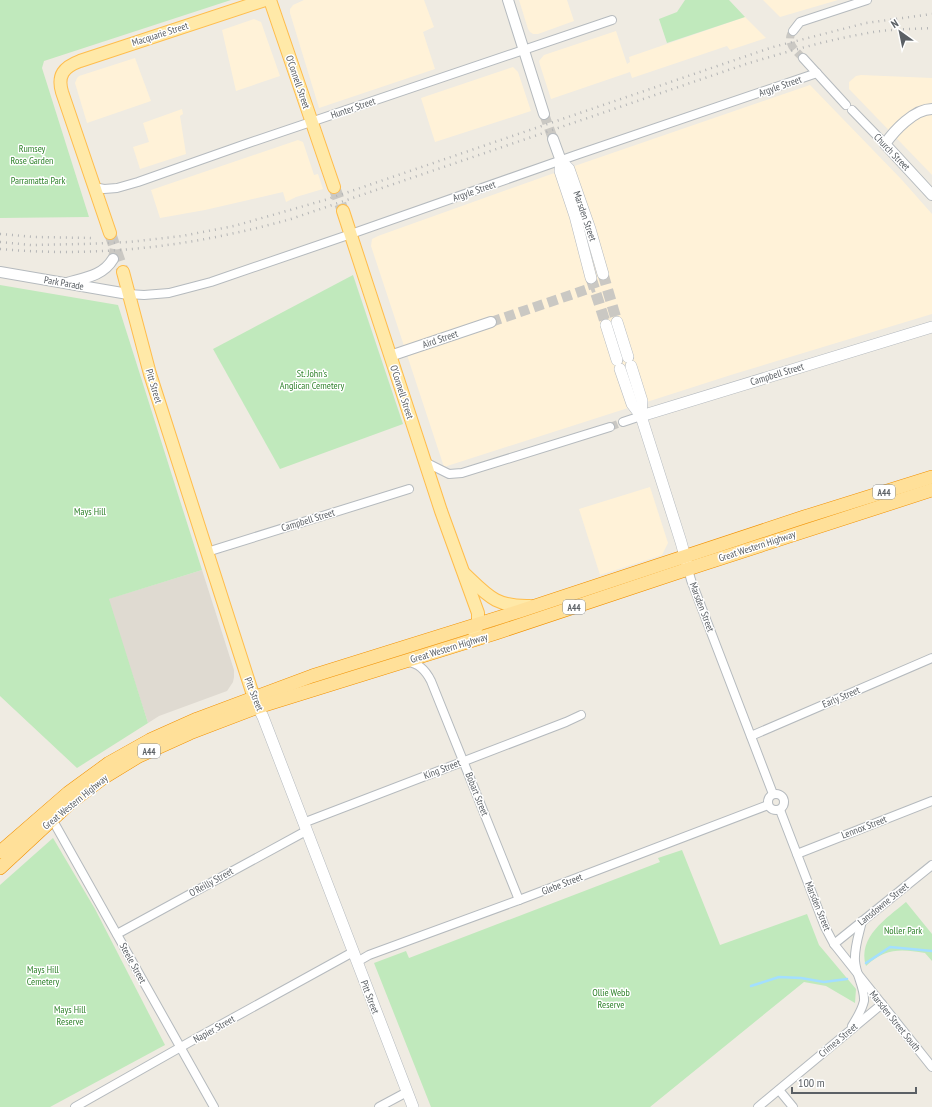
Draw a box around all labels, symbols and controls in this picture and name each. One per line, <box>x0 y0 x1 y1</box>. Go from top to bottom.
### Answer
north arrow <box>880 12 920 52</box>
text: N <box>888 16 901 31</box>
street label: Macquarie Street <box>130 19 190 49</box>
street label: O'Connell Street <box>283 54 313 111</box>
street label: Argyle Street <box>757 72 804 99</box>
street label: Hunter Street <box>329 94 377 122</box>
street label: Church Street <box>871 131 913 174</box>
park label: Rumsey Rose Garden <box>11 142 53 167</box>
park label: Parramatta Park <box>11 174 65 187</box>
street label: Argyle Street <box>451 177 498 204</box>
street label: Marsden Street <box>570 189 600 243</box>
street label: Park Parade <box>43 273 85 293</box>
street label: Aird Street <box>420 327 460 351</box>
street label: Campbell Street <box>749 360 806 388</box>
street label: O'Connell Street <box>387 364 417 421</box>
street label: Pitt Street <box>143 367 165 405</box>
park label: St. John's Anglican Cemetery <box>280 367 344 392</box>
road number: A44 <box>873 485 895 499</box>
park label: Mays Hill <box>74 505 107 518</box>
street label: Campbell Street <box>280 506 337 534</box>
street label: Great Western Highway <box>717 527 797 565</box>
street label: Marsden Street <box>687 580 718 634</box>
road number: A44 <box>563 600 585 614</box>
street label: Great Western Highway <box>409 630 490 666</box>
street label: Pitt Street <box>241 675 267 713</box>
street label: Early Street <box>820 683 862 711</box>
road number: A44 <box>138 744 160 758</box>
street label: King Street <box>422 756 463 782</box>
street label: Bobart Street <box>462 770 492 818</box>
street label: Great Western Highway <box>40 772 110 832</box>
street label: Lennox Street <box>840 812 889 842</box>
street label: O'Reilly Street <box>187 864 236 899</box>
street label: Glebe Street <box>540 870 584 898</box>
street label: Marsden Street <box>802 879 834 933</box>
street label: Lansdowne Street <box>855 879 911 928</box>
park label: Noller Park <box>884 924 922 937</box>
street label: Steele Street <box>117 940 150 986</box>
park label: Mays Hill Cemetery <box>27 963 60 988</box>
street label: Pitt Street <box>358 978 382 1016</box>
park label: Ollie Webb Reserve <box>592 986 630 1011</box>
street label: Marsden Street South <box>867 988 923 1054</box>
park label: Mays Hill Reserve <box>54 1003 87 1028</box>
street label: Napier Street <box>191 1012 237 1046</box>
street label: Crimea Street <box>816 1020 860 1060</box>
scale bar <box>792 1069 916 1095</box>
text: 100 m <box>798 1075 825 1090</box>

